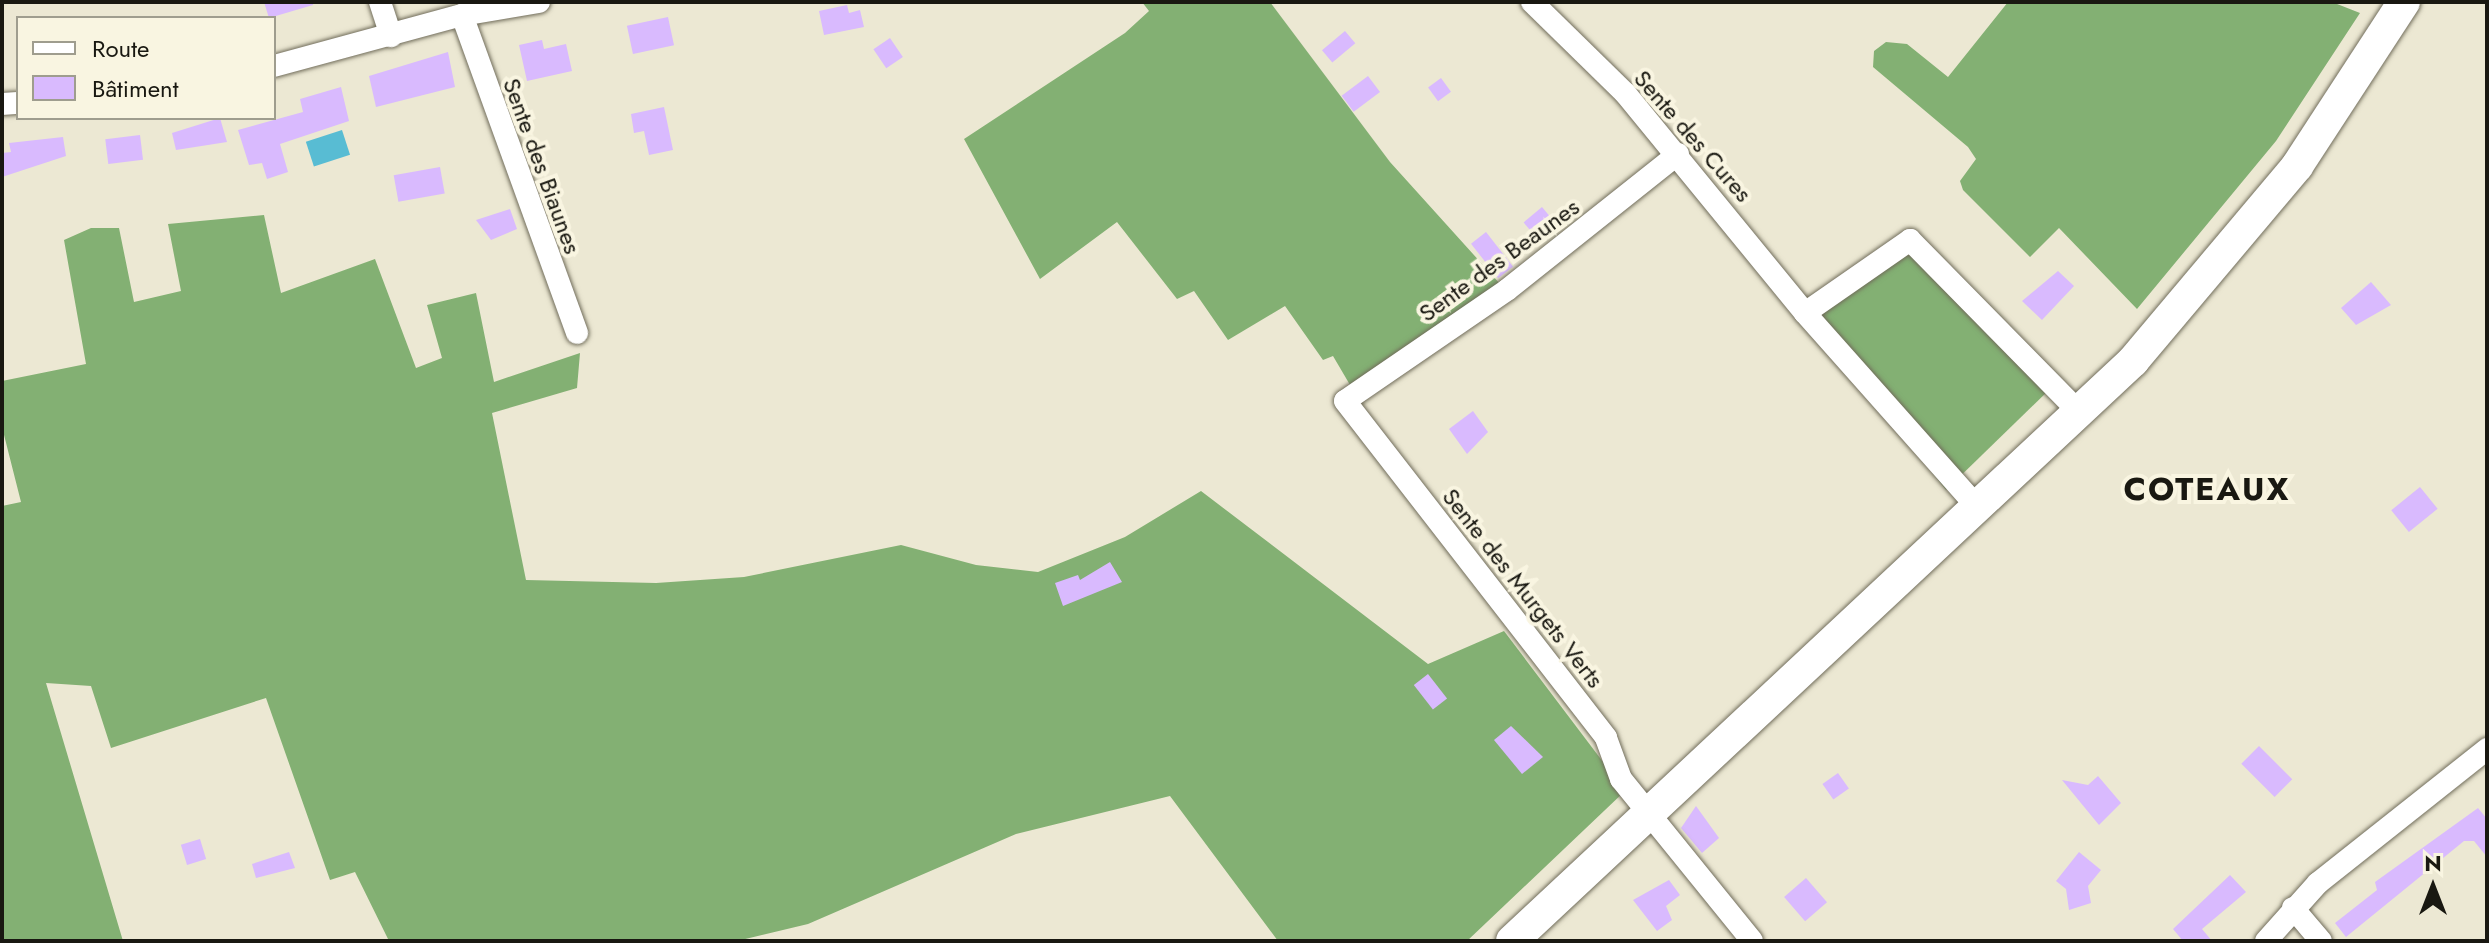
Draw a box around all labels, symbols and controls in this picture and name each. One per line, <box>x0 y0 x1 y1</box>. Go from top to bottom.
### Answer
legend <box>16 16 276 120</box>
text: Route <box>92 31 149 66</box>
street label: Sente des Cures <box>1628 64 1758 208</box>
text: Bâtiment <box>92 71 178 106</box>
street label: Sente des Biaunes <box>497 74 587 258</box>
street label: Sente des Beaunes <box>1413 192 1585 328</box>
district label: COTEAUX <box>2124 470 2290 508</box>
street label: Sente des Murgets Verts <box>1436 483 1610 693</box>
north arrow <box>2393 847 2473 927</box>
text: N <box>2424 847 2442 879</box>

